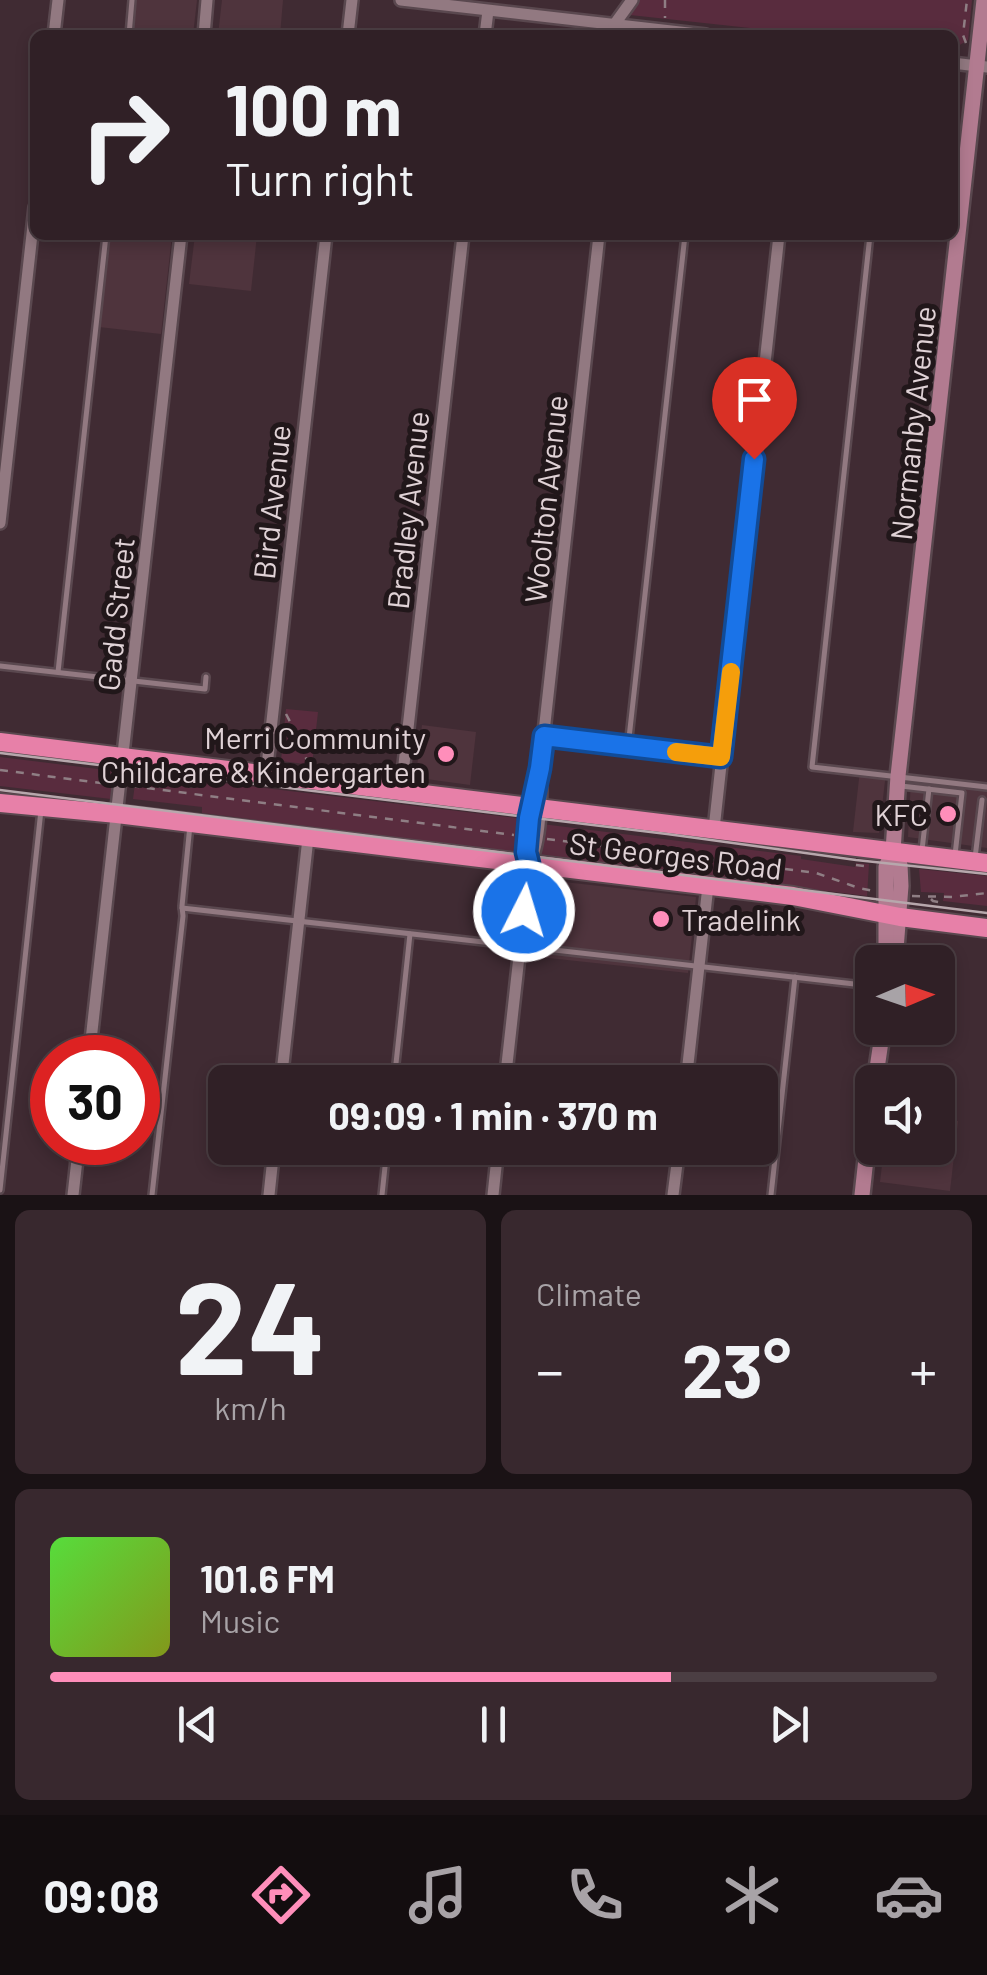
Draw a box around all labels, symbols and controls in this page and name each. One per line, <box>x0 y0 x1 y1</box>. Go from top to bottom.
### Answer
text: 100 m <box>225 66 402 150</box>
icon: right <box>60 70 190 200</box>
text: Turn right <box>225 151 415 205</box>
street label: Normanby Avenue <box>882 304 942 542</box>
pin <box>712 357 797 460</box>
icon: arrive <box>727 372 782 427</box>
street label: Woolton Avenue <box>516 393 574 605</box>
street label: Bradley Avenue <box>379 409 435 611</box>
street label: Bird Avenue <box>245 423 297 581</box>
street label: Gadd Street <box>89 535 141 693</box>
place label: Merri Community Childcare & Kindergarten <box>101 719 426 789</box>
marker: Merri Community Childcare & Kindergarten <box>435 743 457 765</box>
place label: KFC <box>875 796 928 832</box>
marker: KFC <box>937 803 959 825</box>
street label: St Georges Road <box>567 824 785 886</box>
position arrow <box>472 859 576 963</box>
place label: Tradelink <box>681 901 801 937</box>
marker: Tradelink <box>650 908 672 930</box>
north arrow <box>855 945 955 1045</box>
map controls <box>855 945 955 1165</box>
speed limit sign: 30 <box>30 1035 160 1165</box>
button: sound <box>855 1065 955 1165</box>
text: 09:09 · 1 min · 370 m <box>328 1092 658 1138</box>
text: 24 <box>175 1245 326 1401</box>
text: Climate <box>536 1274 642 1312</box>
text: 23° <box>682 1323 791 1413</box>
text: − <box>536 1336 564 1402</box>
text: + <box>909 1336 937 1402</box>
text: km/h <box>214 1388 287 1426</box>
text: 101.6 FM <box>200 1555 335 1601</box>
text: Music <box>200 1601 280 1639</box>
icon: previous <box>170 1697 225 1752</box>
icon: pause <box>466 1697 521 1752</box>
icon: next <box>762 1697 817 1752</box>
icon: directions <box>246 1860 316 1930</box>
icon: music <box>403 1860 473 1930</box>
icon: phone <box>560 1860 630 1930</box>
icon: climate <box>717 1860 787 1930</box>
icon: car <box>874 1860 944 1930</box>
text: 09:08 <box>43 1868 159 1922</box>

